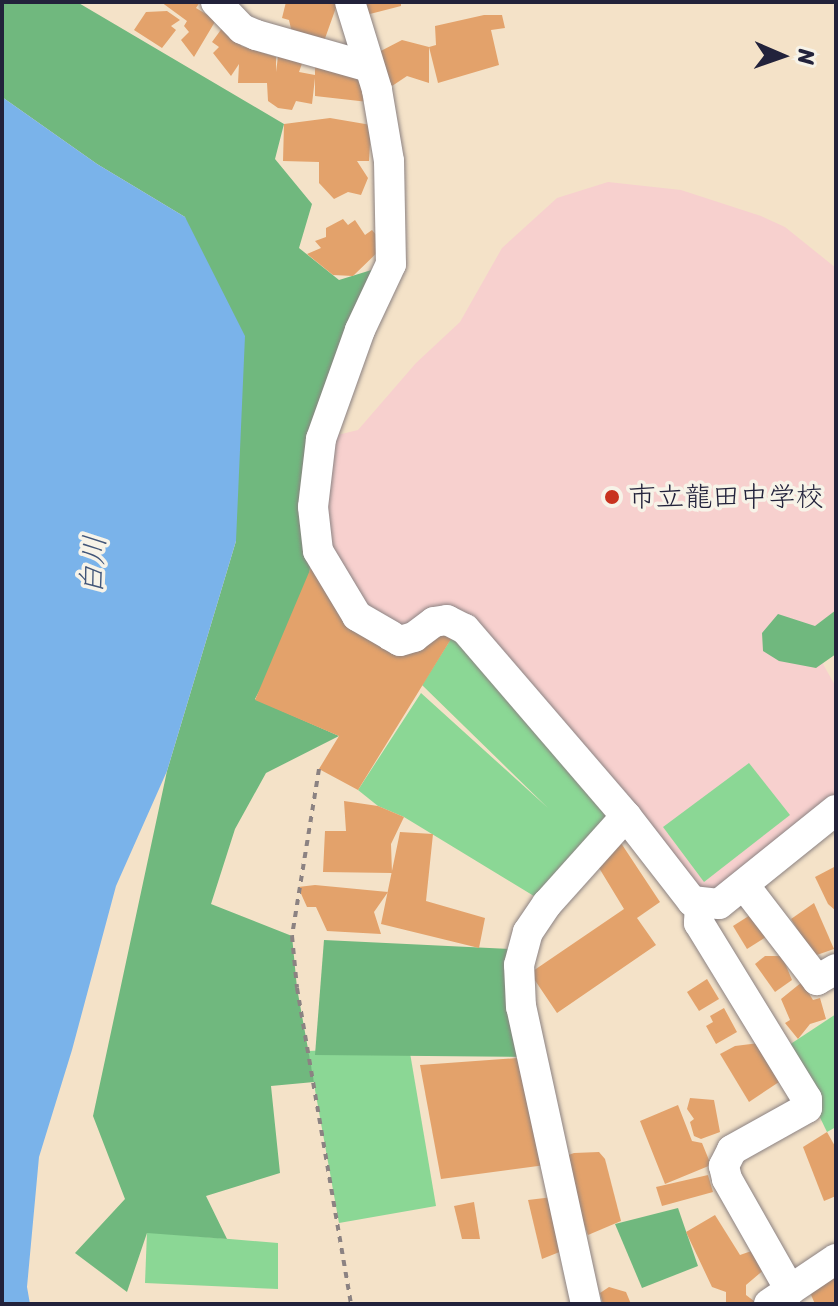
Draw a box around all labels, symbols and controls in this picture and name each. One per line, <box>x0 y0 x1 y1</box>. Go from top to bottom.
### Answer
north arrow <box>742 16 822 96</box>
text: N <box>787 49 826 65</box>
place label: 市立龍田中学校 <box>628 480 824 514</box>
marker: 市立龍田中学校 <box>603 488 621 506</box>
water label: 白川 <box>73 534 113 596</box>

